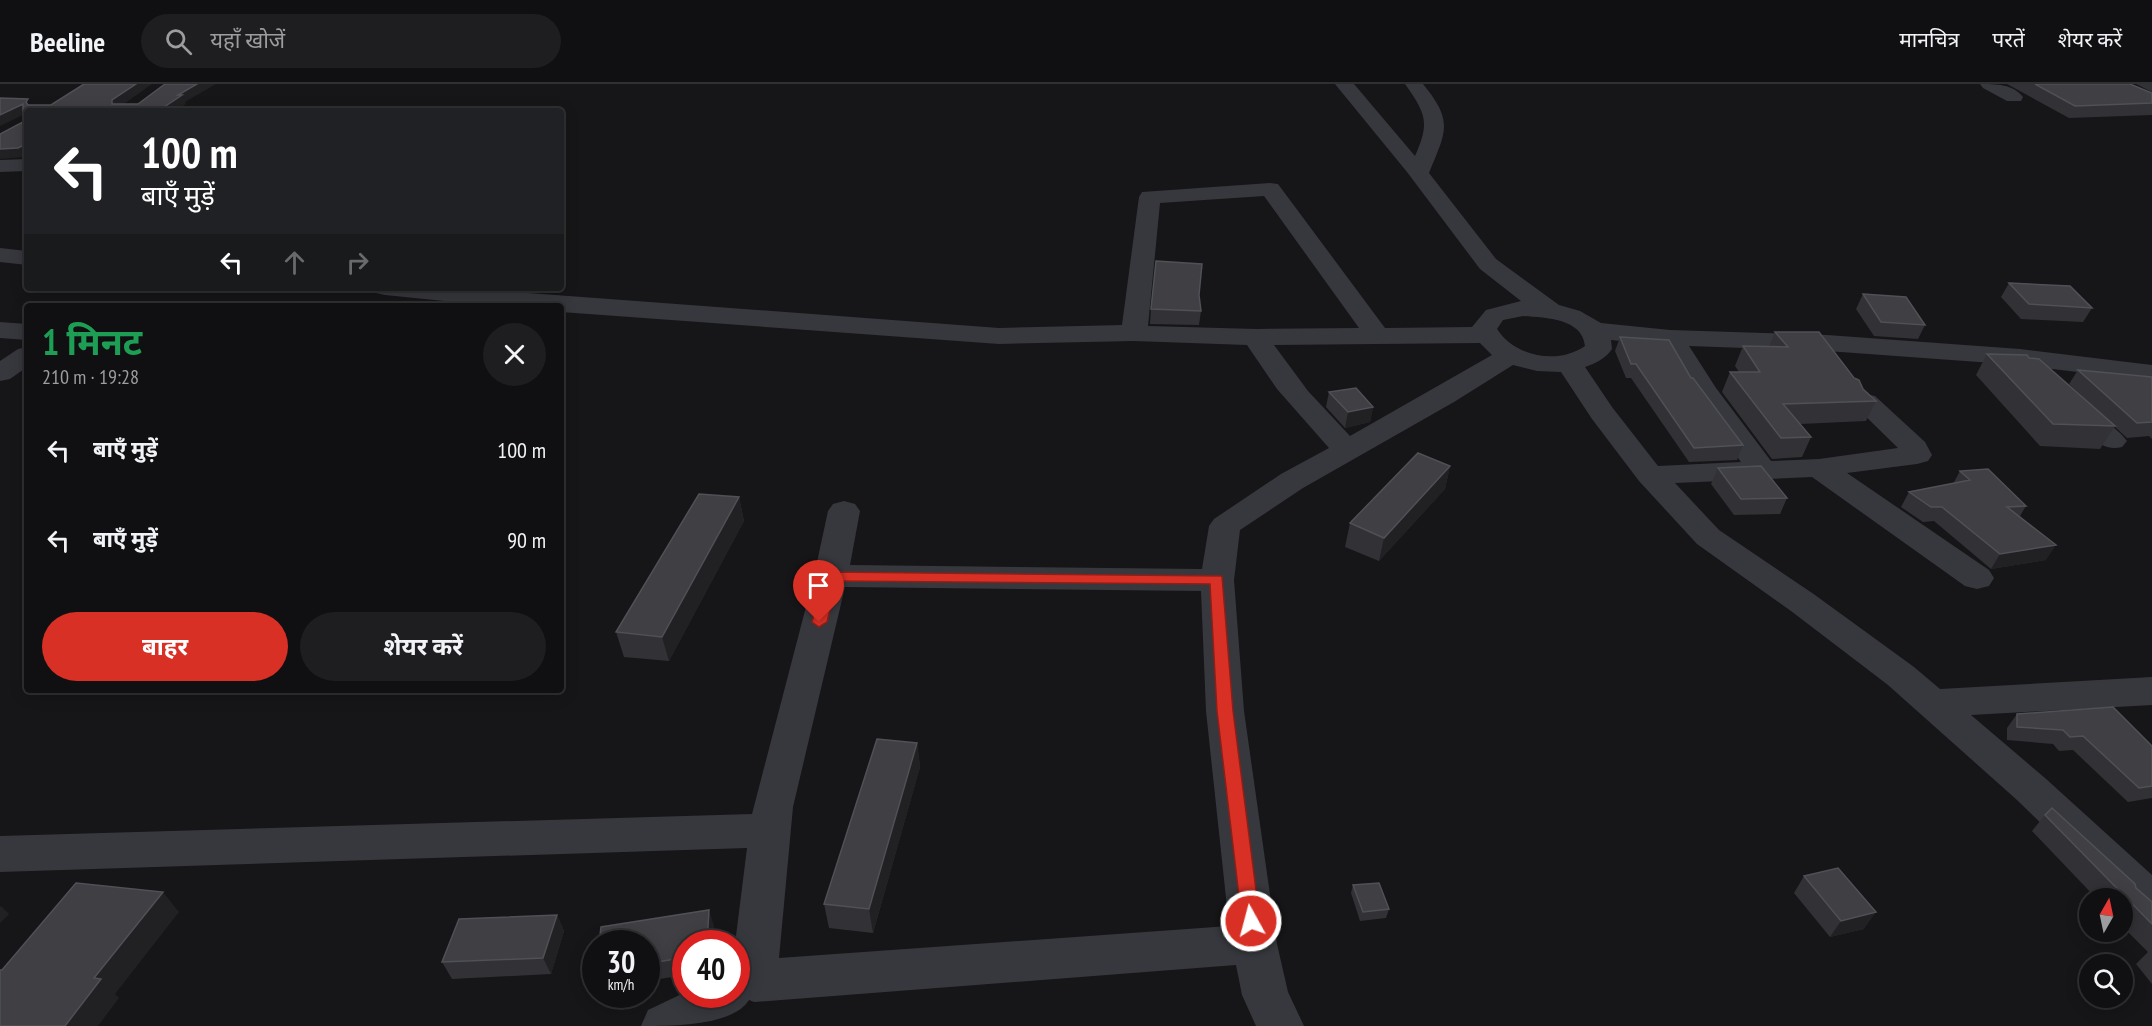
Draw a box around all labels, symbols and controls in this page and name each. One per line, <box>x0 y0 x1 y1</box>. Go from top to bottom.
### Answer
search box <box>141 14 561 68</box>
text: Beeline <box>30 23 105 60</box>
icon: search <box>162 25 195 58</box>
text: यहाँ खोजें <box>210 26 285 54</box>
text: मानचित्र <box>1899 26 1959 53</box>
text: परतें <box>1992 26 2025 53</box>
text: शेयर करें <box>2058 26 2122 53</box>
text: 100 m <box>141 125 238 180</box>
icon: left <box>42 132 120 210</box>
text: बाएँ मुड़ें <box>141 178 215 212</box>
icon: left <box>215 246 248 279</box>
icon: ahead <box>278 246 311 279</box>
icon: right <box>341 246 374 279</box>
text: 1 मिनट <box>42 318 142 365</box>
button: close <box>483 323 546 386</box>
text: 210 m · 19:28 <box>42 364 139 390</box>
icon: left <box>42 434 75 467</box>
text: बाएँ मुड़ें <box>93 435 158 463</box>
text: 100 m <box>497 436 546 464</box>
icon: left <box>42 524 75 557</box>
text: बाएँ मुड़ें <box>93 525 158 553</box>
text: 90 m <box>507 526 546 554</box>
pin <box>793 560 844 622</box>
icon: arrive <box>802 569 835 602</box>
button: बाहर <box>42 612 288 681</box>
button: शेयर करें <box>300 612 546 681</box>
north arrow <box>2079 888 2133 942</box>
map controls <box>2079 888 2133 1008</box>
position arrow <box>1219 889 1283 953</box>
speed limit sign: 40 <box>672 930 750 1008</box>
text: 30 <box>607 942 635 981</box>
button: search <box>2079 954 2133 1008</box>
text: km/h <box>608 975 634 994</box>

